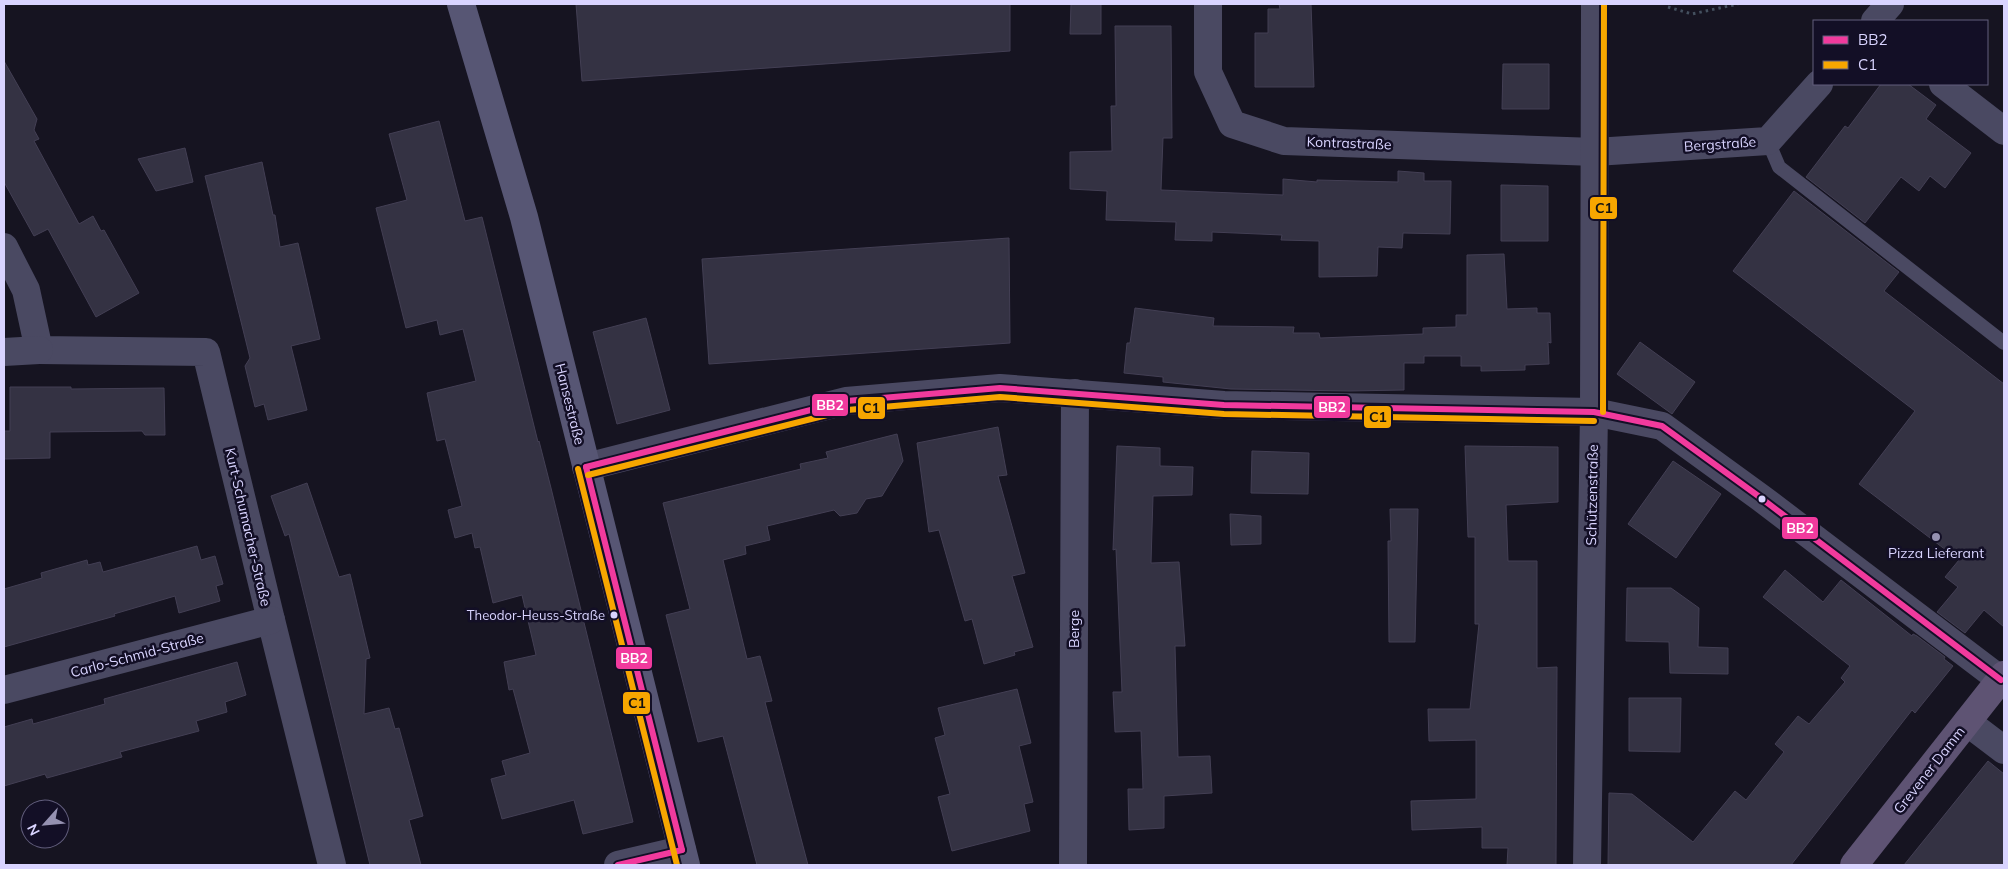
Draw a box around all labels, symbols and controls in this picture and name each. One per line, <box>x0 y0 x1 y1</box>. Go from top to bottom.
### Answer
legend <box>1813 20 1988 85</box>
text: BB2 <box>1858 30 1887 49</box>
text: C1 <box>1858 55 1877 74</box>
street label: Kontrastraße <box>1306 133 1392 153</box>
street label: Bergstraße <box>1683 133 1757 155</box>
line badge: C1 <box>1589 196 1618 220</box>
text: C1 <box>1595 199 1613 217</box>
street label: Hansestraße <box>551 361 589 447</box>
line badge: BB2 <box>811 393 849 417</box>
line badge: BB2 <box>1313 395 1351 419</box>
text: BB2 <box>816 396 844 414</box>
line badge: C1 <box>857 396 886 420</box>
text: BB2 <box>1318 398 1346 416</box>
text: C1 <box>862 399 880 417</box>
line badge: C1 <box>1363 405 1392 429</box>
text: C1 <box>1369 408 1387 426</box>
street label: Schützenstraße <box>1582 444 1602 546</box>
street label: Kurt-Schumacher-Straße <box>221 446 275 608</box>
unlabelled marker <box>1757 494 1767 504</box>
line badge: BB2 <box>1781 516 1819 540</box>
text: BB2 <box>1786 519 1814 537</box>
marker: Pizza Lieferant <box>1930 531 1942 543</box>
place label: Pizza Lieferant <box>1888 544 1984 562</box>
place label: Theodor-Heuss-Straße <box>467 607 605 623</box>
marker: Theodor-Heuss-Straße <box>609 610 619 620</box>
street label: Berge <box>1065 610 1083 648</box>
street label: Carlo-Schmid-Straße <box>68 629 206 681</box>
line badge: BB2 <box>615 646 653 670</box>
text: BB2 <box>620 649 648 667</box>
line badge: C1 <box>622 691 651 715</box>
text: C1 <box>628 694 646 712</box>
street label: Grevener Damm <box>1889 723 1969 817</box>
north arrow <box>20 799 70 849</box>
text: N <box>23 821 44 839</box>

